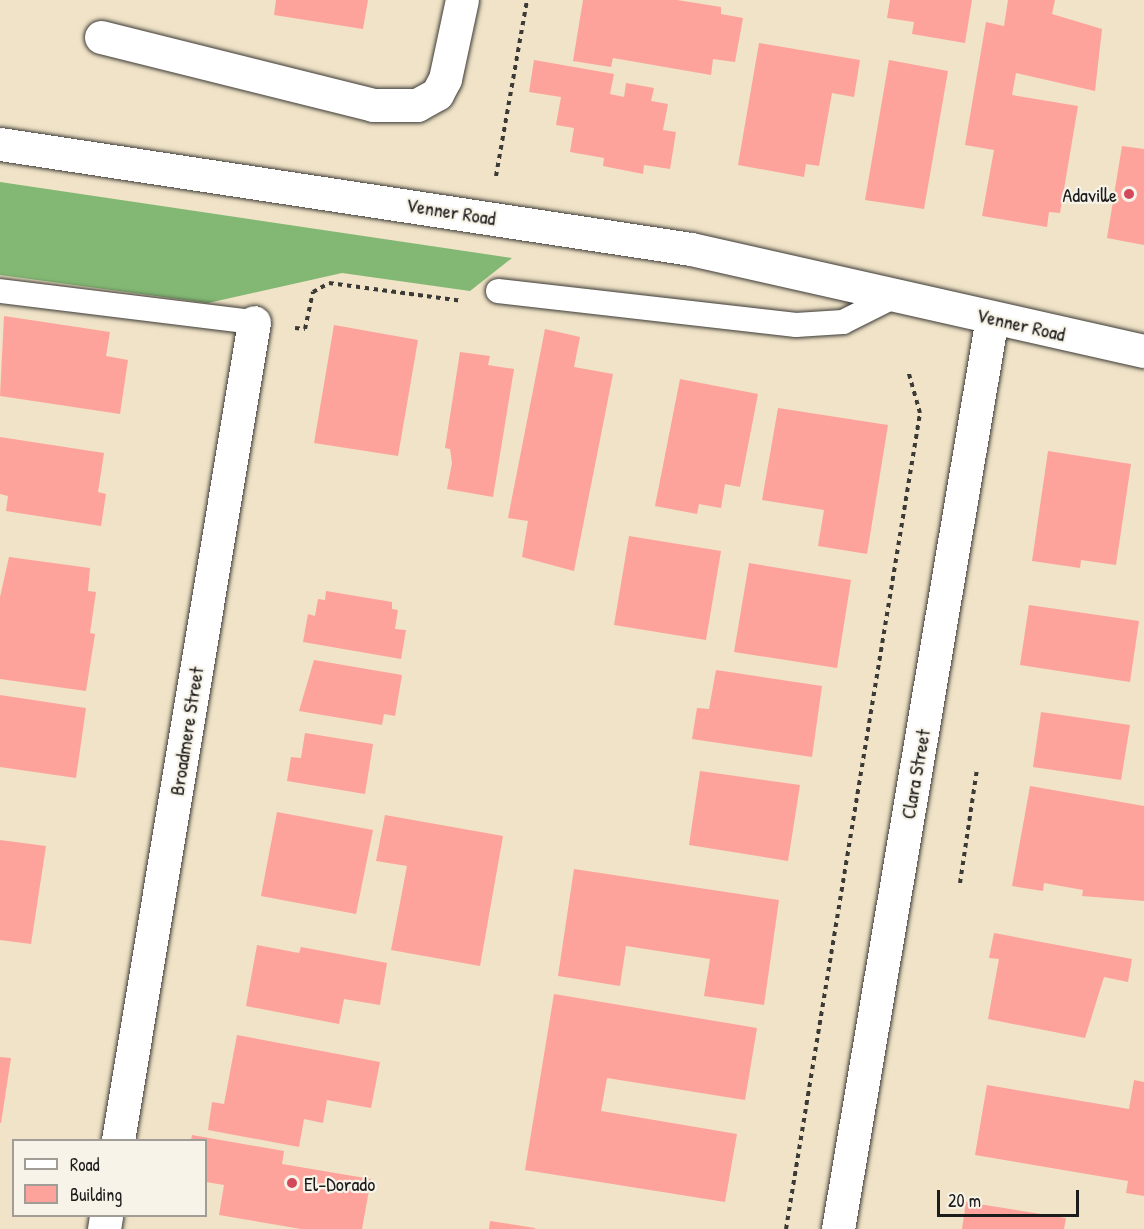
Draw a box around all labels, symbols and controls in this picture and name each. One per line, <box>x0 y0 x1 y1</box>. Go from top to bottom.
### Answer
place label: Adaville <box>1063 182 1117 206</box>
marker: Adaville <box>1122 187 1136 201</box>
street label: Venner Road <box>405 192 497 230</box>
street label: Venner Road <box>974 302 1068 346</box>
street label: Broadmere Street <box>164 665 208 797</box>
street label: Clara Street <box>895 727 935 821</box>
legend <box>12 1139 207 1217</box>
text: Road <box>70 1152 100 1177</box>
place label: El-Dorado <box>304 1171 375 1195</box>
marker: El-Dorado <box>285 1176 299 1190</box>
scale bar <box>940 1178 1082 1216</box>
text: Building <box>70 1182 122 1207</box>
text: 20 m <box>948 1188 981 1213</box>

